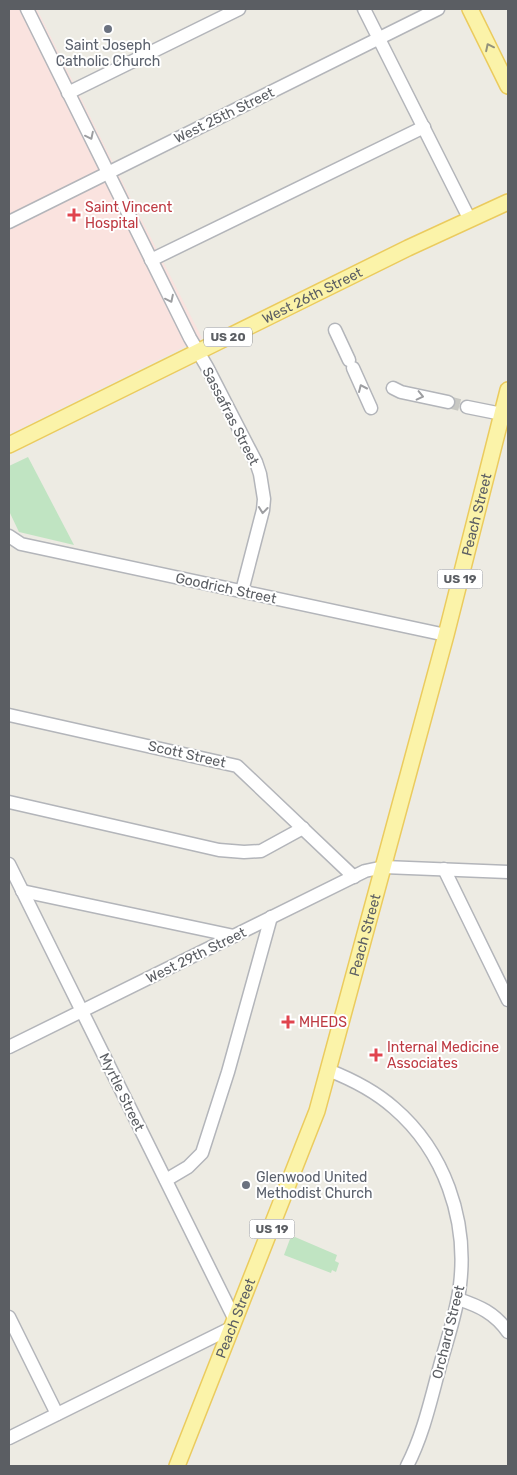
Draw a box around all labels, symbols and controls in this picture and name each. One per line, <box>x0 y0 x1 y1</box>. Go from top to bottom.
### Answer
marker: Saint Joseph Catholic Church <box>102 23 114 35</box>
place label: Saint Joseph Catholic Church <box>56 37 160 70</box>
one-way arrow <box>485 44 495 53</box>
street label: West 25th Street <box>171 84 278 147</box>
one-way arrow <box>84 131 94 140</box>
place label: Saint Vincent Hospital <box>85 199 173 232</box>
marker: Saint Vincent Hospital <box>67 208 81 222</box>
street label: West 26th Street <box>259 264 366 328</box>
one-way arrow <box>164 294 175 303</box>
road number: US 20 <box>204 328 252 347</box>
street label: Sassafras Street <box>199 364 263 469</box>
one-way arrow <box>357 384 368 393</box>
one-way arrow <box>415 390 424 401</box>
street label: Peach Street <box>458 471 496 558</box>
one-way arrow <box>258 506 269 514</box>
street label: Goodrich Street <box>174 569 278 608</box>
road number: US 19 <box>438 570 482 588</box>
street label: Scott Street <box>146 737 228 772</box>
street label: Peach Street <box>346 891 385 978</box>
street label: West 29th Street <box>143 924 249 987</box>
place label: MHEDS <box>299 1014 347 1031</box>
marker: MHEDS <box>281 1015 295 1029</box>
place label: Internal Medicine Associates <box>387 1039 499 1072</box>
marker: Internal Medicine Associates <box>369 1048 383 1062</box>
street label: Myrtle Street <box>95 1050 148 1135</box>
place label: Glenwood United Methodist Church <box>256 1169 372 1202</box>
marker: Glenwood United Methodist Church <box>240 1179 252 1191</box>
road number: US 19 <box>250 1220 294 1238</box>
street label: Peach Street <box>212 1275 259 1361</box>
street label: Orchard Street <box>429 1283 468 1381</box>

